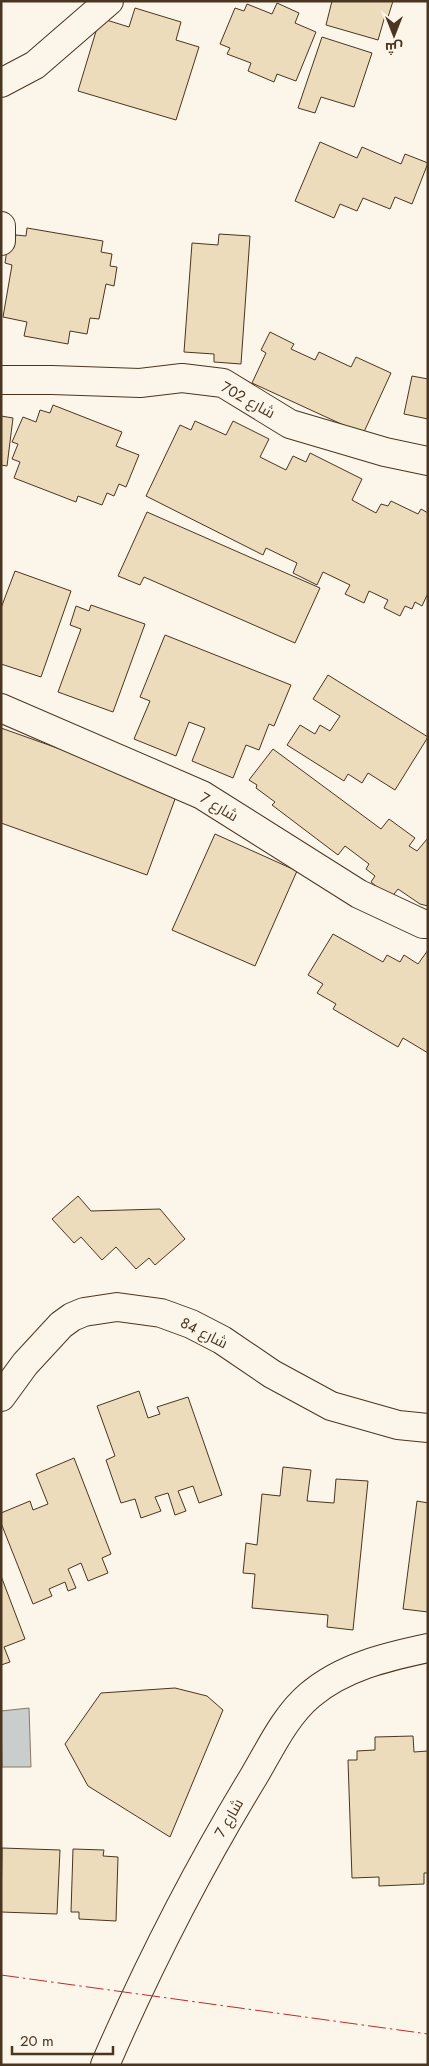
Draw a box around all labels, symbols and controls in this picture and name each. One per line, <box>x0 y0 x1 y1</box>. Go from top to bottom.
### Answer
north arrow <box>369 10 419 60</box>
text: ش <box>385 38 403 58</box>
street label: شارع 702 <box>217 376 279 424</box>
street label: شارع 7 <box>196 787 242 827</box>
street label: شارع 84 <box>177 1312 231 1354</box>
street label: شارع 7 <box>209 1795 249 1841</box>
scale bar <box>12 2024 114 2056</box>
text: 20 m <box>20 2030 54 2052</box>

